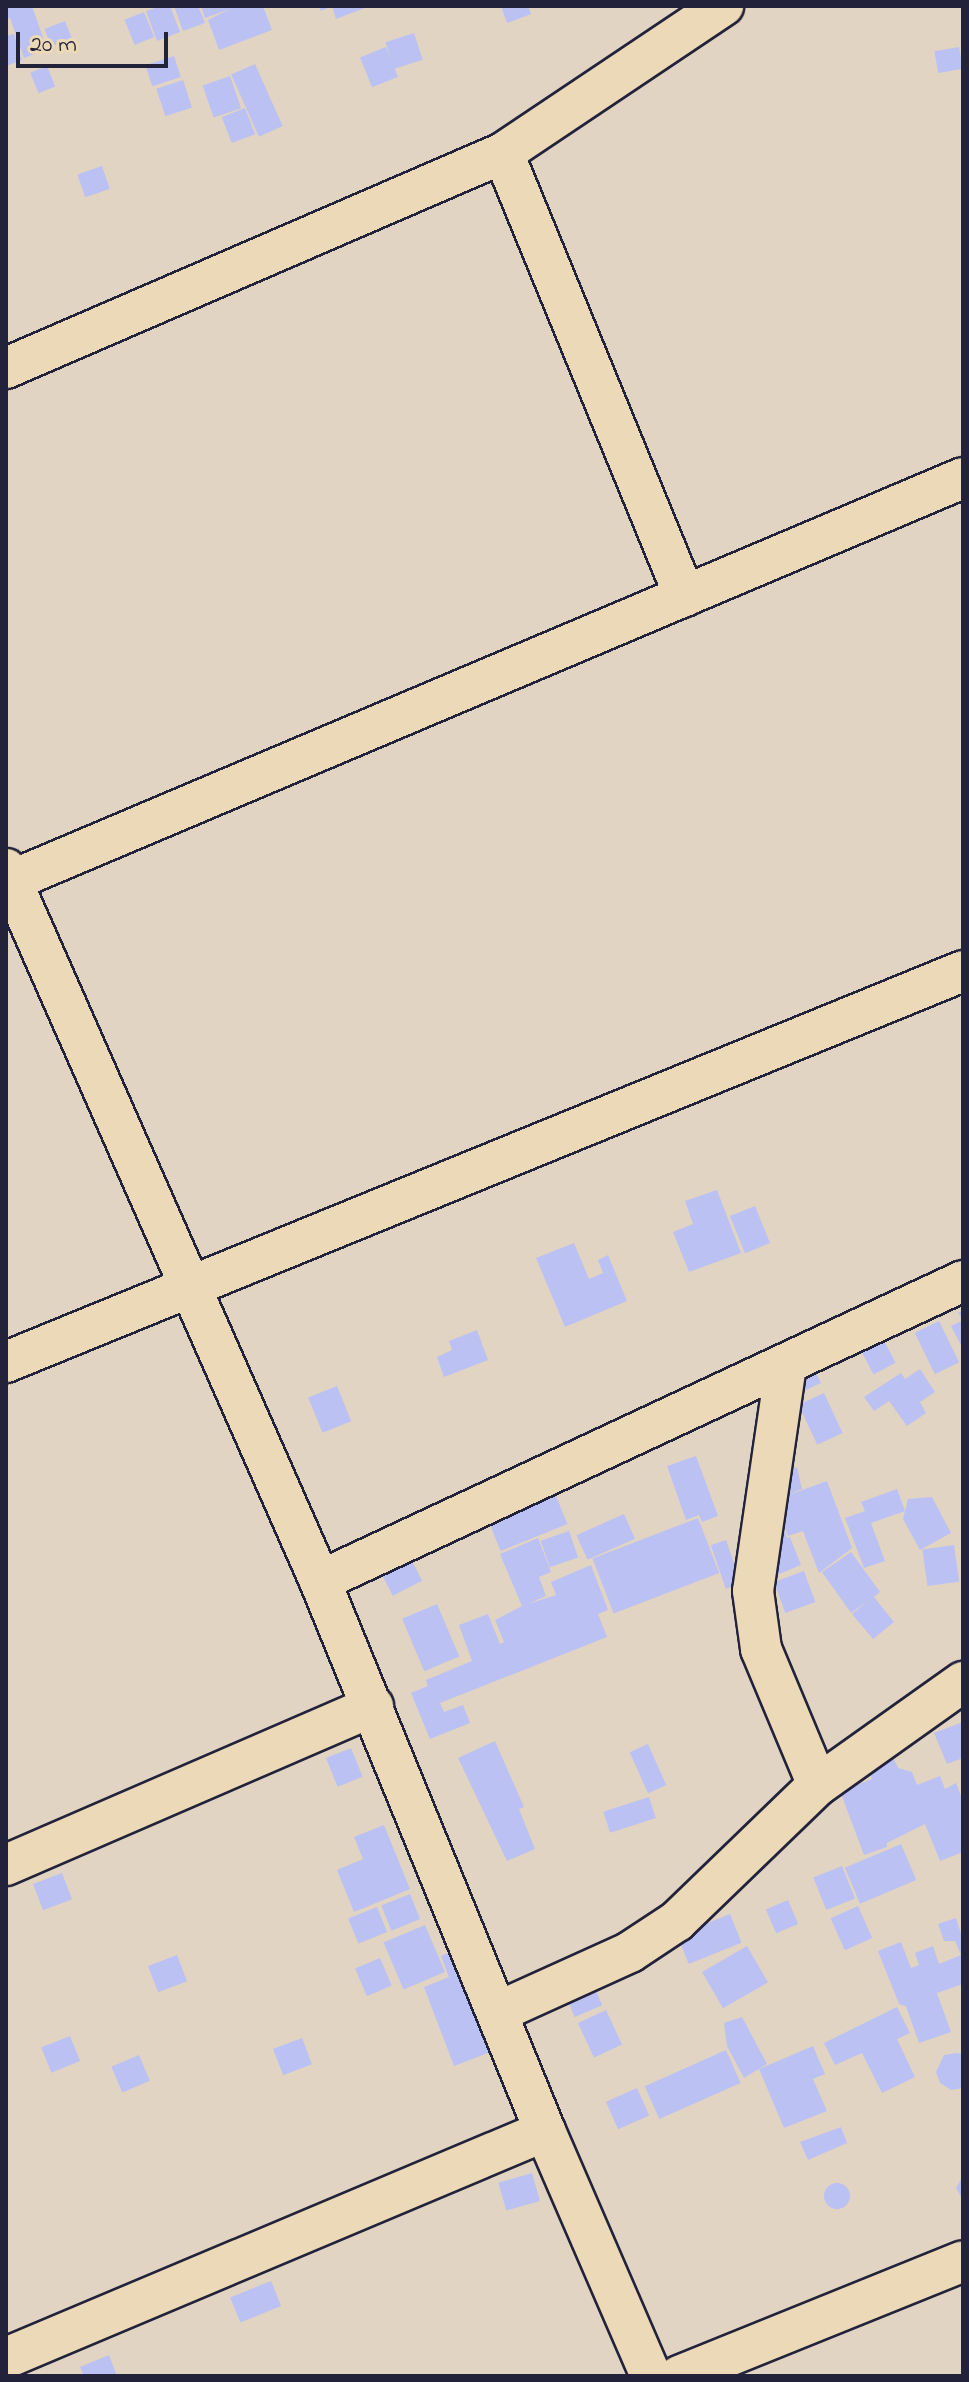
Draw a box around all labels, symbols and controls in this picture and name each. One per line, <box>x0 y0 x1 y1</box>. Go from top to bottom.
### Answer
scale bar <box>20 16 172 66</box>
text: 20 m <box>30 28 77 63</box>

